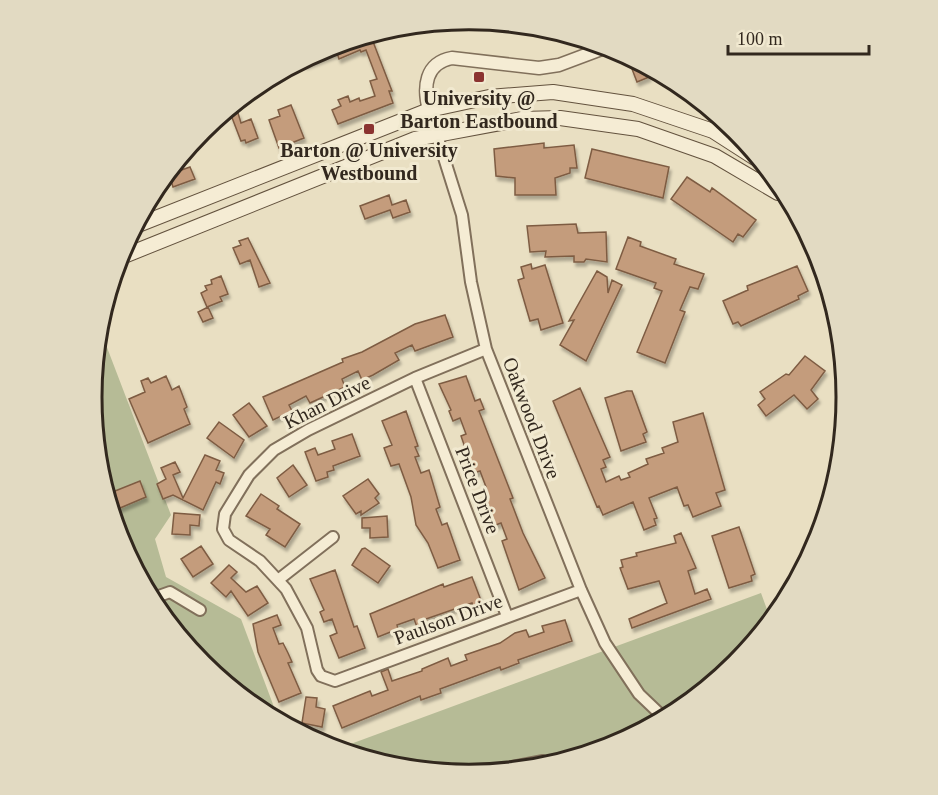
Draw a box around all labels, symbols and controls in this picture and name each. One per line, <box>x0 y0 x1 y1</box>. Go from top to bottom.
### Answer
scale bar <box>728 18 869 56</box>
text: 100 m <box>737 29 783 49</box>
marker: University @ Barton Eastbound <box>472 70 486 84</box>
place label: University @ Barton Eastbound <box>400 87 558 132</box>
marker: Barton @ University Westbound <box>362 122 376 136</box>
place label: Barton @ University Westbound <box>280 139 458 184</box>
street label: Oakwood Drive <box>499 354 565 482</box>
street label: Khan Drive <box>280 371 374 433</box>
street label: Price Drive <box>451 443 505 537</box>
street label: Paulson Drive <box>391 589 505 649</box>

